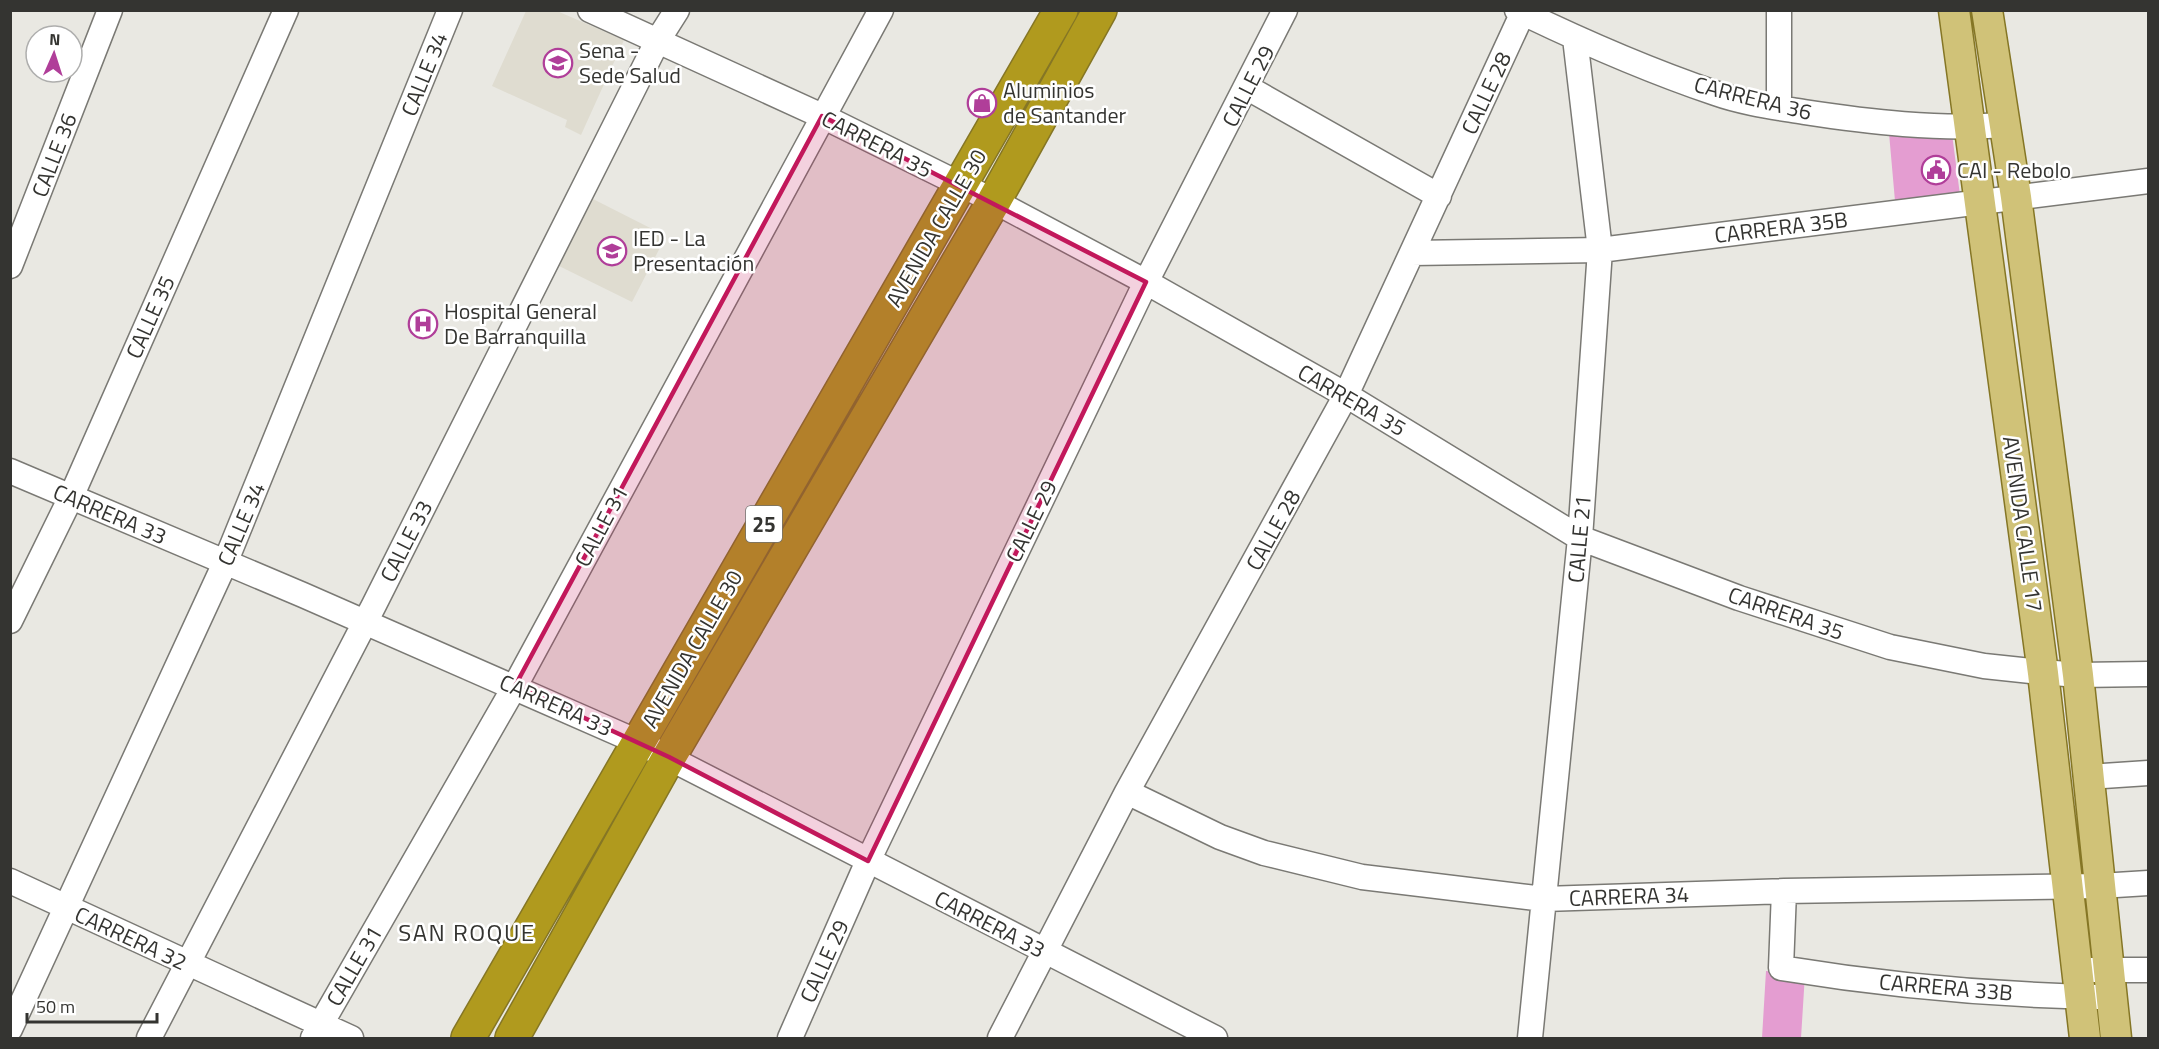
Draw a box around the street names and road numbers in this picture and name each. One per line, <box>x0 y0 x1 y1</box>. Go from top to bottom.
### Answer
street label: CALLE 34 <box>392 27 456 121</box>
street label: CALLE 29 <box>1213 39 1283 133</box>
street label: CALLE 28 <box>1452 46 1520 140</box>
street label: CARRERA 36 <box>1691 67 1815 129</box>
street label: CARRERA 35 <box>816 102 938 186</box>
street label: CALLE 36 <box>22 108 86 202</box>
street label: AVENIDA CALLE 30 <box>877 143 995 313</box>
street label: CARRERA 35B <box>1712 202 1850 252</box>
street label: CALLE 35 <box>117 270 183 364</box>
street label: CARRERA 35 <box>1291 355 1413 445</box>
street label: AVENIDA CALLE 17 <box>1994 434 2052 614</box>
street label: CALLE 29 <box>996 474 1066 568</box>
street label: CARRERA 33 <box>48 475 172 553</box>
street label: CALLE 34 <box>208 477 274 571</box>
street label: CALLE 31 <box>565 479 637 573</box>
street label: CALLE 28 <box>1237 483 1309 577</box>
street label: CALLE 33 <box>371 494 441 588</box>
street label: CALLE 21 <box>1558 494 1600 584</box>
road number: 25 <box>746 506 782 542</box>
street label: AVENIDA CALLE 30 <box>633 564 751 734</box>
street label: CARRERA 35 <box>1724 577 1848 649</box>
street label: CARRERA 33 <box>494 665 618 745</box>
street label: CARRERA 34 <box>1568 877 1690 915</box>
street label: CARRERA 33 <box>929 882 1051 966</box>
street label: CARRERA 32 <box>69 897 193 979</box>
street label: CALLE 29 <box>791 914 857 1008</box>
street label: CALLE 31 <box>317 919 391 1013</box>
street label: CARRERA 33B <box>1878 964 2014 1010</box>

